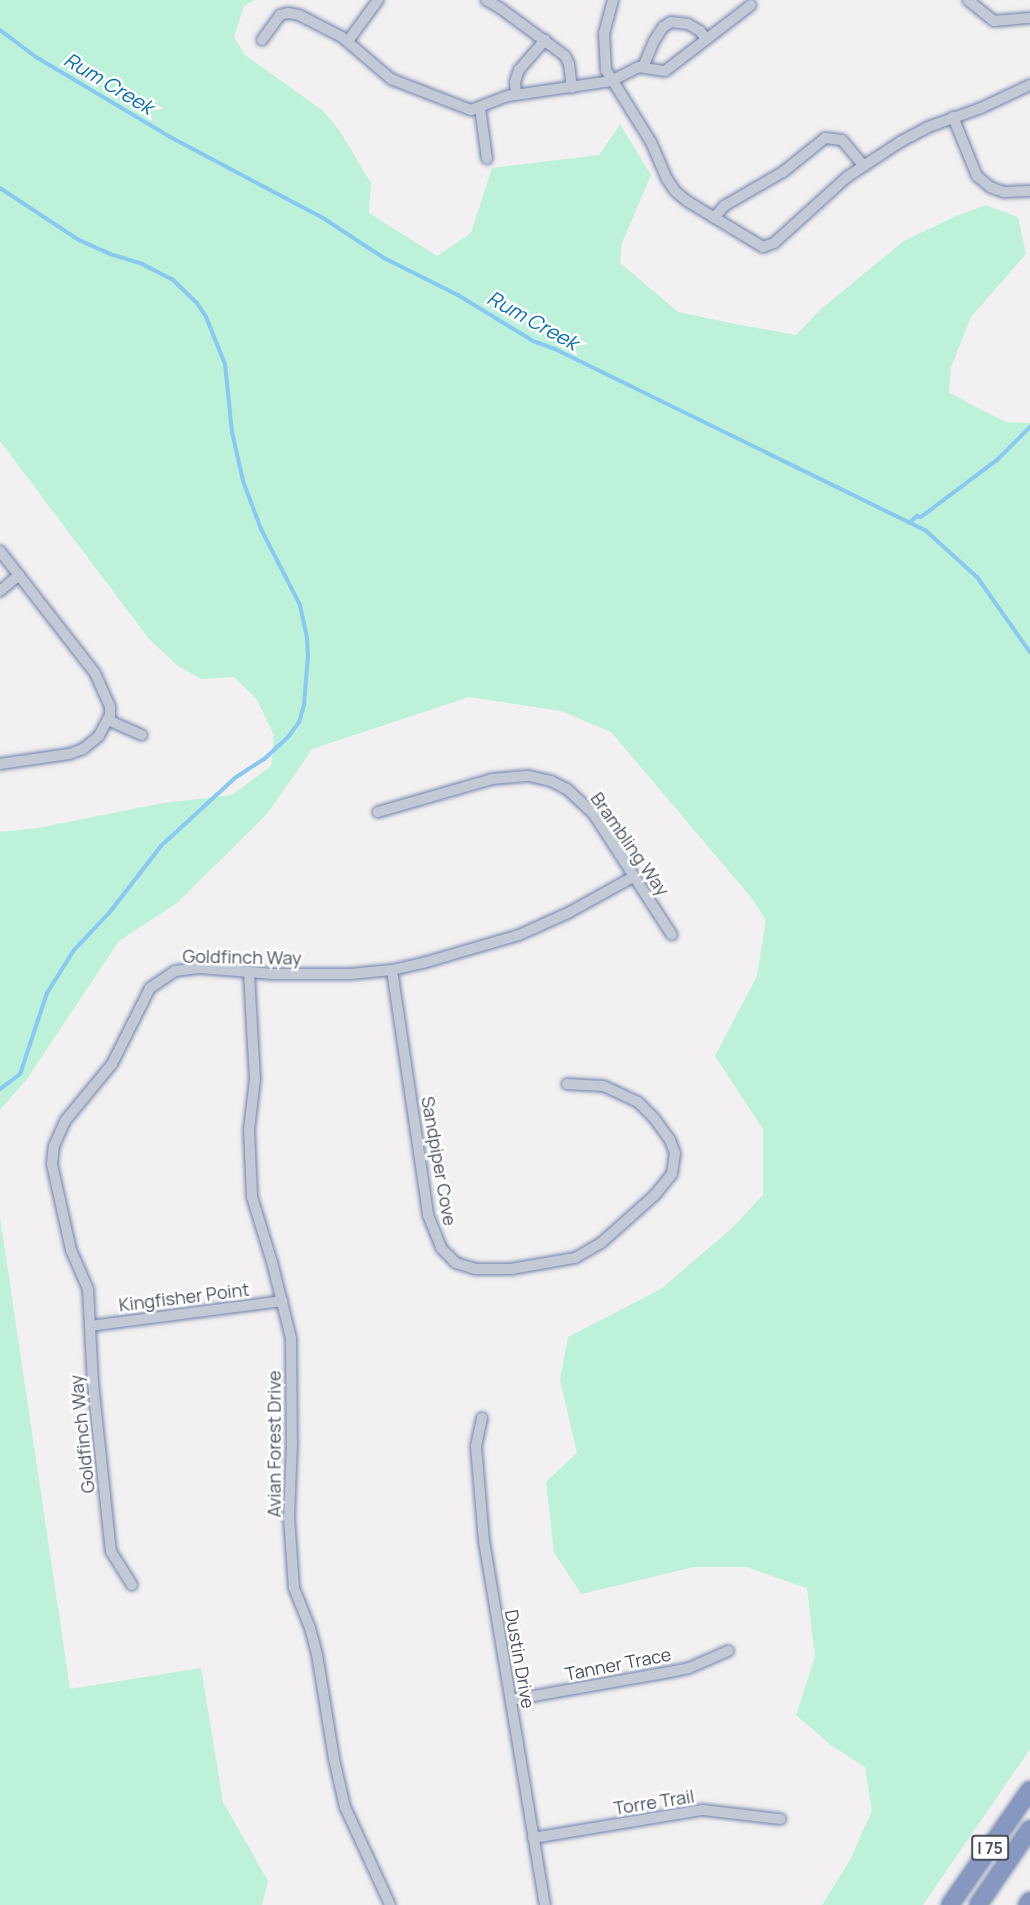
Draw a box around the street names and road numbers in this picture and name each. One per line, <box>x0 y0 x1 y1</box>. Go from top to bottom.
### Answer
street label: Brambling Way <box>586 788 674 900</box>
street label: Goldfinch Way <box>182 945 302 969</box>
street label: Sandpiper Cove <box>417 1095 461 1227</box>
street label: Kingfisher Point <box>117 1278 251 1316</box>
street label: Avian Forest Drive <box>263 1371 285 1517</box>
street label: Goldfinch Way <box>65 1374 99 1494</box>
street label: Dustin Drive <box>501 1608 539 1710</box>
street label: Tanner Trace <box>563 1643 673 1685</box>
street label: Torre Trail <box>612 1785 696 1819</box>
road number: I 75 <box>970 1835 1010 1861</box>

